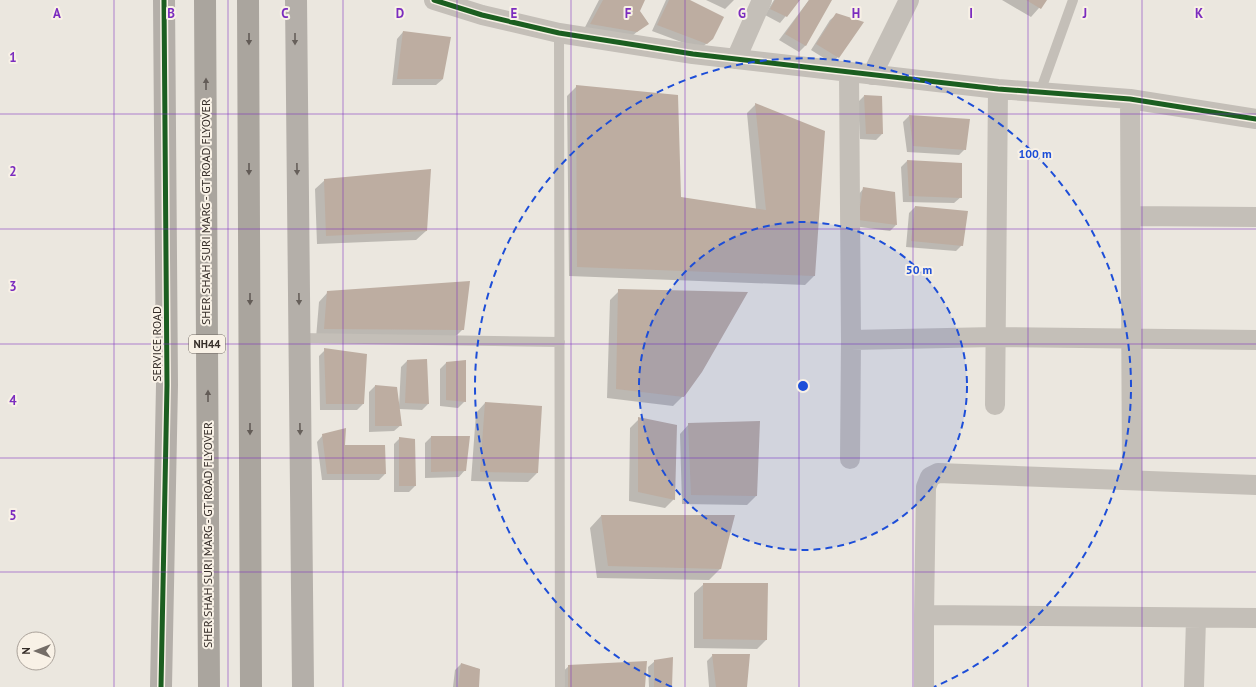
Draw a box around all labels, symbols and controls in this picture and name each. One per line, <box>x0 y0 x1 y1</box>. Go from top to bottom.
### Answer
text: A <box>53 5 61 22</box>
text: B <box>167 5 175 22</box>
text: C <box>281 5 289 22</box>
text: D <box>396 5 404 22</box>
text: E <box>511 5 518 22</box>
text: F <box>625 5 632 22</box>
text: G <box>738 5 746 22</box>
text: H <box>852 5 860 22</box>
text: I <box>969 5 973 22</box>
text: J <box>1082 5 1087 22</box>
text: K <box>1195 5 1203 22</box>
one-way arrow <box>246 33 252 46</box>
one-way arrow <box>292 33 299 45</box>
text: 1 <box>9 49 17 66</box>
one-way arrow <box>203 77 209 90</box>
street label: SHER SHAH SURI MARG - GT ROAD FLYOVER <box>198 99 213 325</box>
text: 100 m <box>1018 146 1052 161</box>
text: 2 <box>9 163 17 180</box>
one-way arrow <box>246 163 252 176</box>
one-way arrow <box>294 163 300 176</box>
text: 50 m <box>906 262 932 277</box>
text: 3 <box>9 278 17 295</box>
one-way arrow <box>247 293 253 306</box>
one-way arrow <box>295 293 302 305</box>
street label: SERVICE ROAD <box>149 306 164 382</box>
road number: NH44 <box>189 335 225 353</box>
centre of rings <box>796 379 810 393</box>
one-way arrow <box>205 389 211 402</box>
text: 4 <box>9 392 17 409</box>
street label: SHER SHAH SURI MARG - GT ROAD FLYOVER <box>200 422 215 648</box>
one-way arrow <box>247 423 253 436</box>
one-way arrow <box>297 423 303 436</box>
text: 5 <box>9 507 17 524</box>
north arrow <box>16 631 56 671</box>
text: N <box>19 647 33 655</box>

